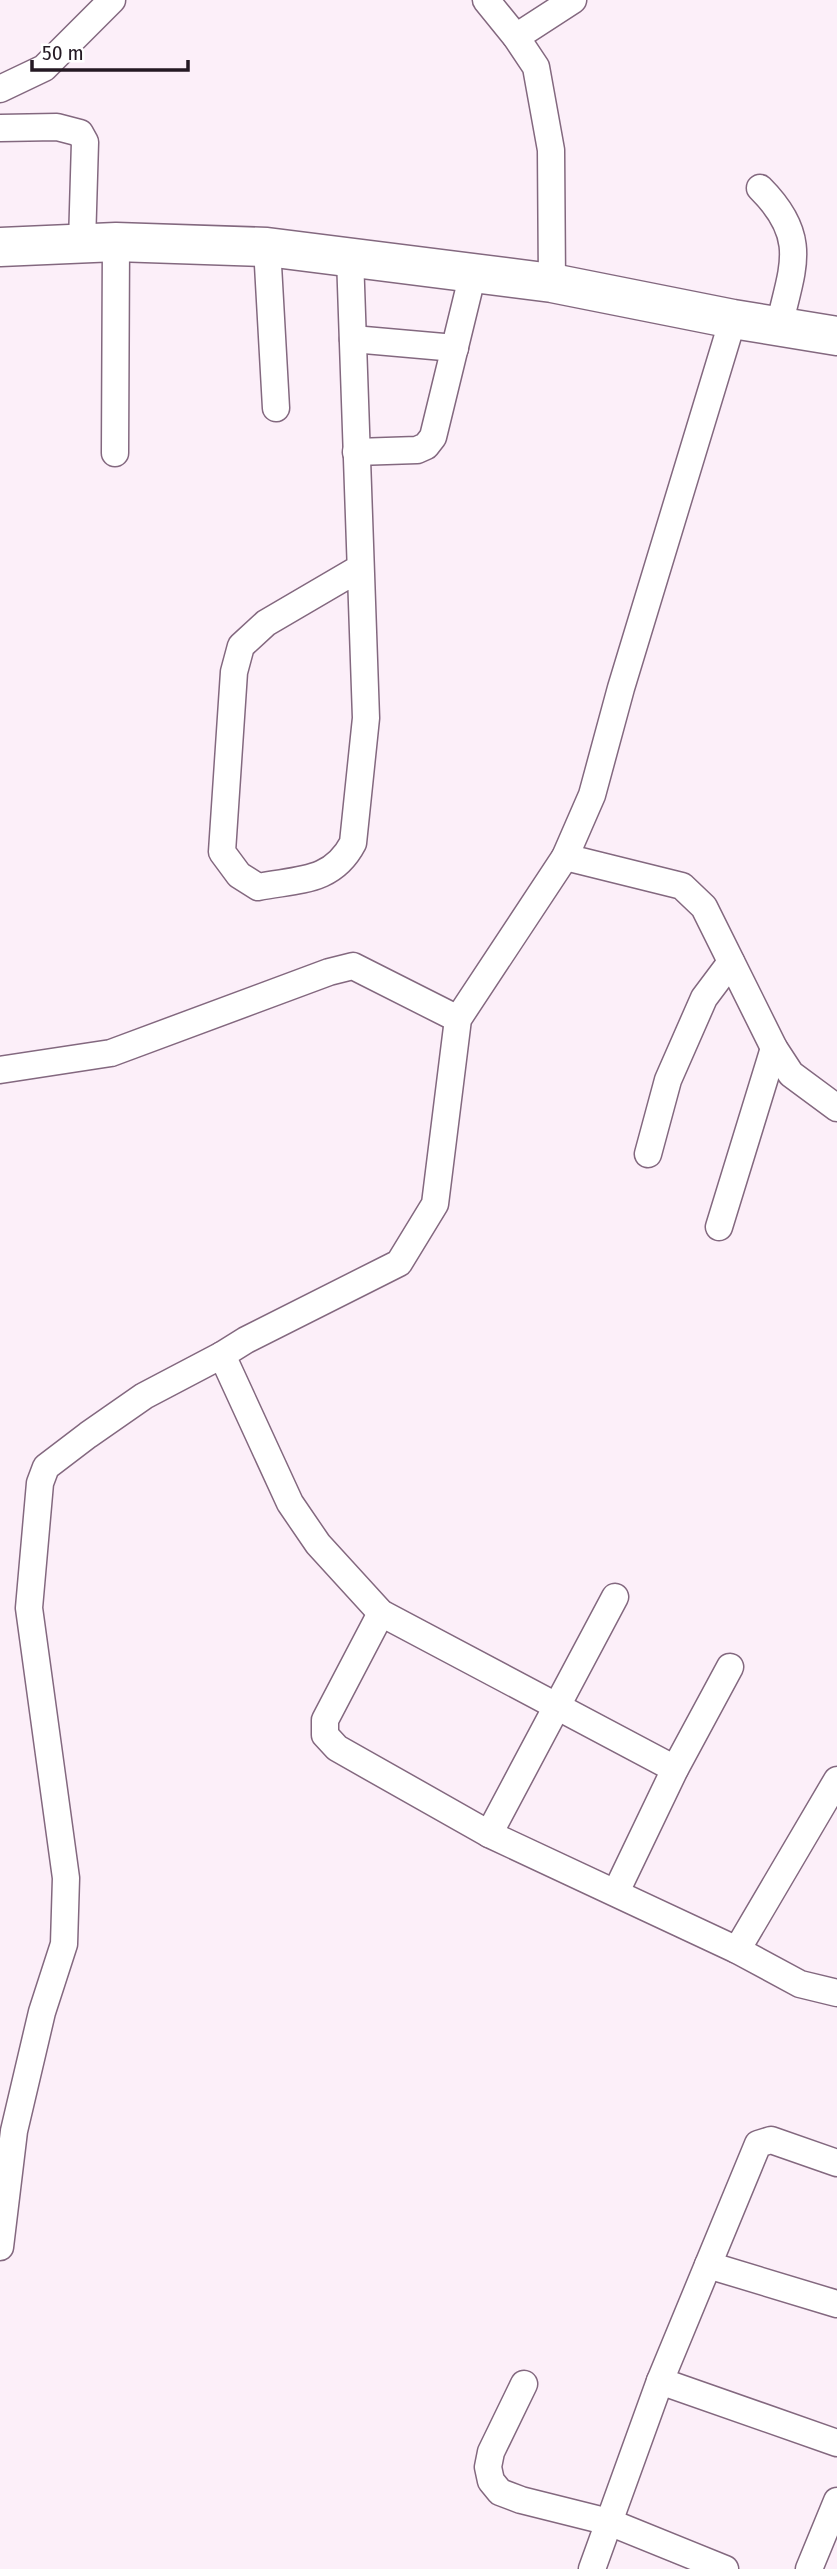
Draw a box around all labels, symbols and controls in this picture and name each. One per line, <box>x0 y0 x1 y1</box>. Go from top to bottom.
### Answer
scale bar <box>32 28 187 72</box>
text: 50 m <box>42 40 84 66</box>

